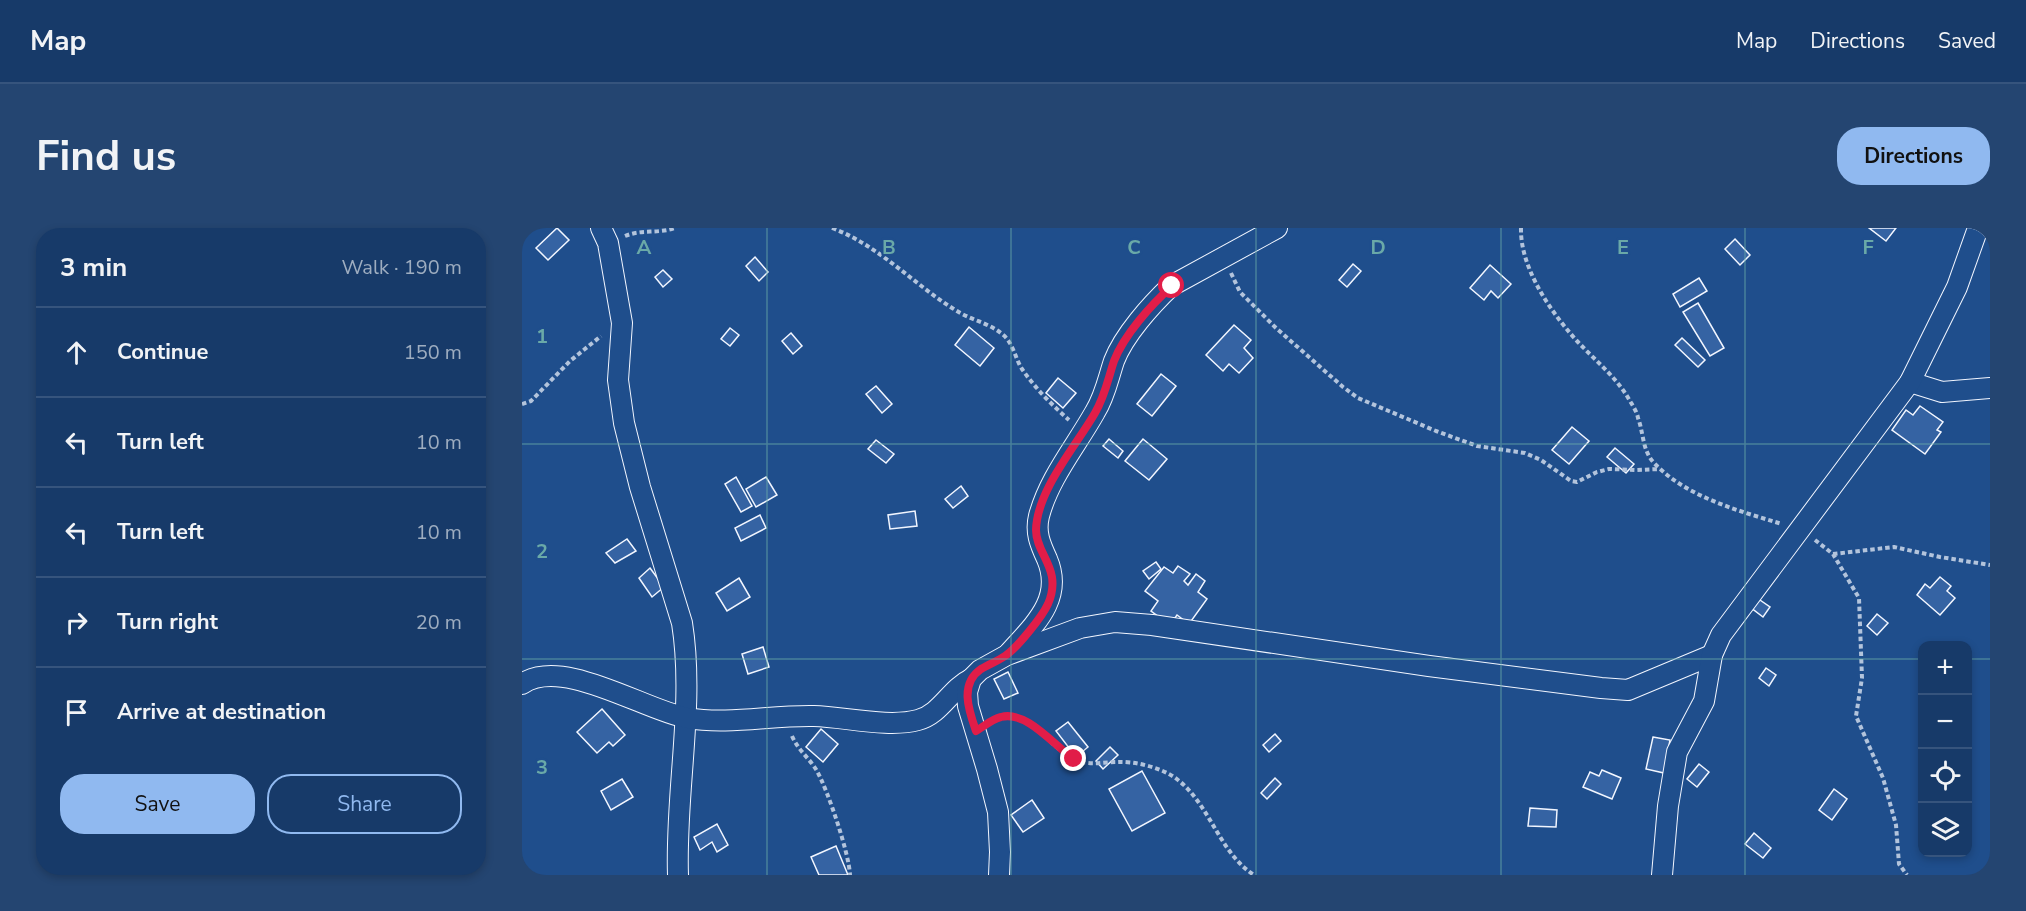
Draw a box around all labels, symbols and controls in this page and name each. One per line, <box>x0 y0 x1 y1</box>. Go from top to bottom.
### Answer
text: Map <box>30 22 86 60</box>
text: Map <box>1736 27 1777 55</box>
text: Directions <box>1810 27 1905 55</box>
text: Saved <box>1938 27 1996 55</box>
button: Directions <box>1837 127 1990 185</box>
text: Find us <box>36 128 176 185</box>
text: A <box>637 234 652 261</box>
text: B <box>882 234 896 261</box>
text: C <box>1127 234 1141 261</box>
text: D <box>1370 234 1386 261</box>
text: E <box>1617 234 1629 261</box>
text: F <box>1862 234 1874 261</box>
text: 3 min <box>60 250 127 285</box>
text: Walk · 190 m <box>342 254 462 281</box>
route start <box>1158 272 1184 298</box>
text: 1 <box>536 323 548 350</box>
icon: ahead <box>60 336 93 369</box>
text: Continue <box>117 337 208 367</box>
text: 150 m <box>404 339 462 366</box>
icon: left <box>60 426 93 459</box>
text: Turn left <box>117 427 204 457</box>
text: 10 m <box>416 429 462 456</box>
icon: left <box>60 516 93 549</box>
text: Turn left <box>117 517 204 547</box>
text: 10 m <box>416 519 462 546</box>
text: 2 <box>536 538 548 565</box>
icon: right <box>60 606 93 639</box>
text: Turn right <box>117 607 218 637</box>
text: 20 m <box>416 609 462 636</box>
map controls <box>1918 641 1972 857</box>
button: + <box>1918 641 1972 695</box>
button: − <box>1918 695 1972 749</box>
icon: arrive <box>60 696 93 729</box>
text: Arrive at destination <box>117 697 326 727</box>
route end <box>1060 745 1086 771</box>
button: locate <box>1918 749 1972 803</box>
text: 3 <box>536 754 548 781</box>
button: Save <box>60 774 255 834</box>
button: Share <box>267 774 462 834</box>
button: layers <box>1918 803 1972 857</box>

